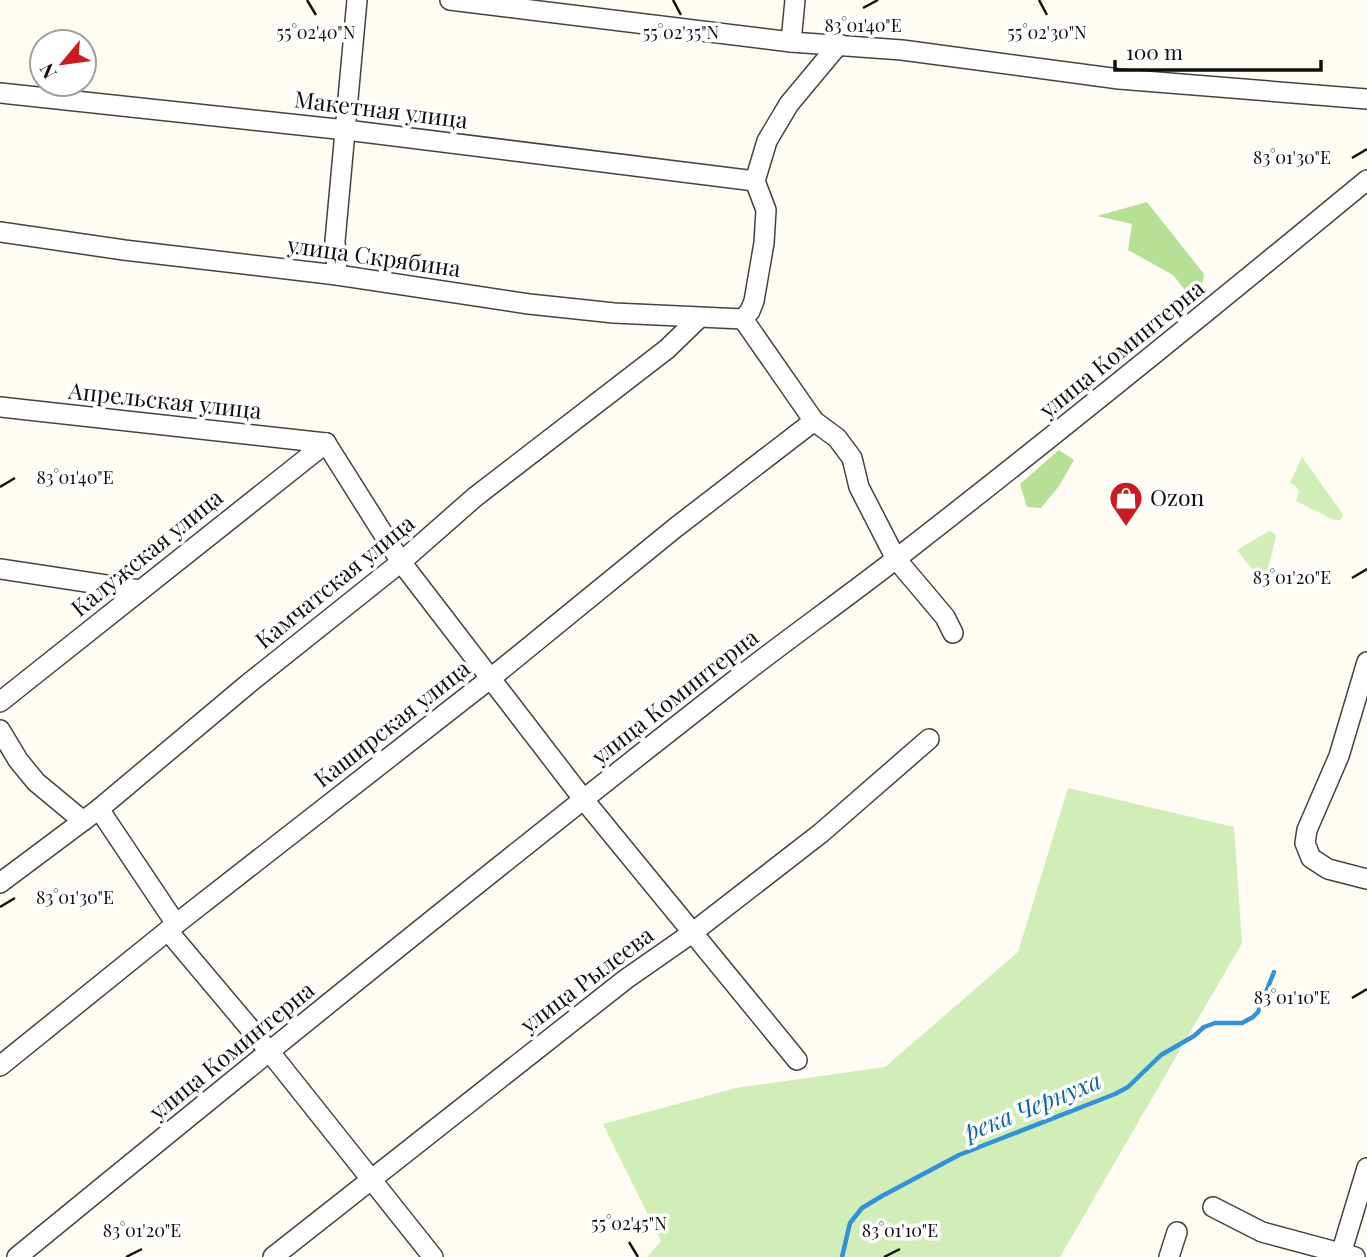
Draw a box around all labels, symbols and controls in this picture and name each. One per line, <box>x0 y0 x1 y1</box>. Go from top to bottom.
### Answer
text: 83°01'40"E <box>824 13 902 37</box>
text: 55°02'40"N <box>277 20 356 44</box>
text: 55°02'35"N <box>643 20 720 44</box>
text: 55°02'30"N <box>1007 20 1087 44</box>
north arrow <box>28 28 98 98</box>
scale bar <box>1115 28 1322 72</box>
text: 100 m <box>1126 37 1183 65</box>
text: N <box>32 59 62 84</box>
street label: Макетная улица <box>293 83 470 135</box>
text: 83°01'30"E <box>1253 145 1331 169</box>
street label: улица Скрябина <box>285 228 463 283</box>
street label: улица Коминтерна <box>1031 271 1210 425</box>
street label: Апрельская улица <box>66 374 264 425</box>
text: 83°01'40"E <box>36 465 114 489</box>
shop icon: Ozon <box>1107 479 1145 528</box>
street label: Калужская улица <box>64 481 229 623</box>
place label: Ozon <box>1150 481 1205 512</box>
street label: Камчатская улица <box>248 507 421 655</box>
text: 83°01'20"E <box>1253 565 1331 589</box>
street label: улица Коминтерна <box>583 621 764 771</box>
street label: Каширская улица <box>307 652 476 794</box>
text: 83°01'30"E <box>36 885 114 909</box>
street label: улица Рылеева <box>512 918 659 1040</box>
street label: улица Коминтерна <box>141 973 320 1127</box>
text: 83°01'10"E <box>1254 985 1330 1009</box>
water label: река Чернуха <box>957 1063 1105 1148</box>
text: 55°02'45"N <box>591 1211 667 1235</box>
text: 83°01'20"E <box>103 1218 181 1242</box>
text: 83°01'10"E <box>862 1218 938 1242</box>

